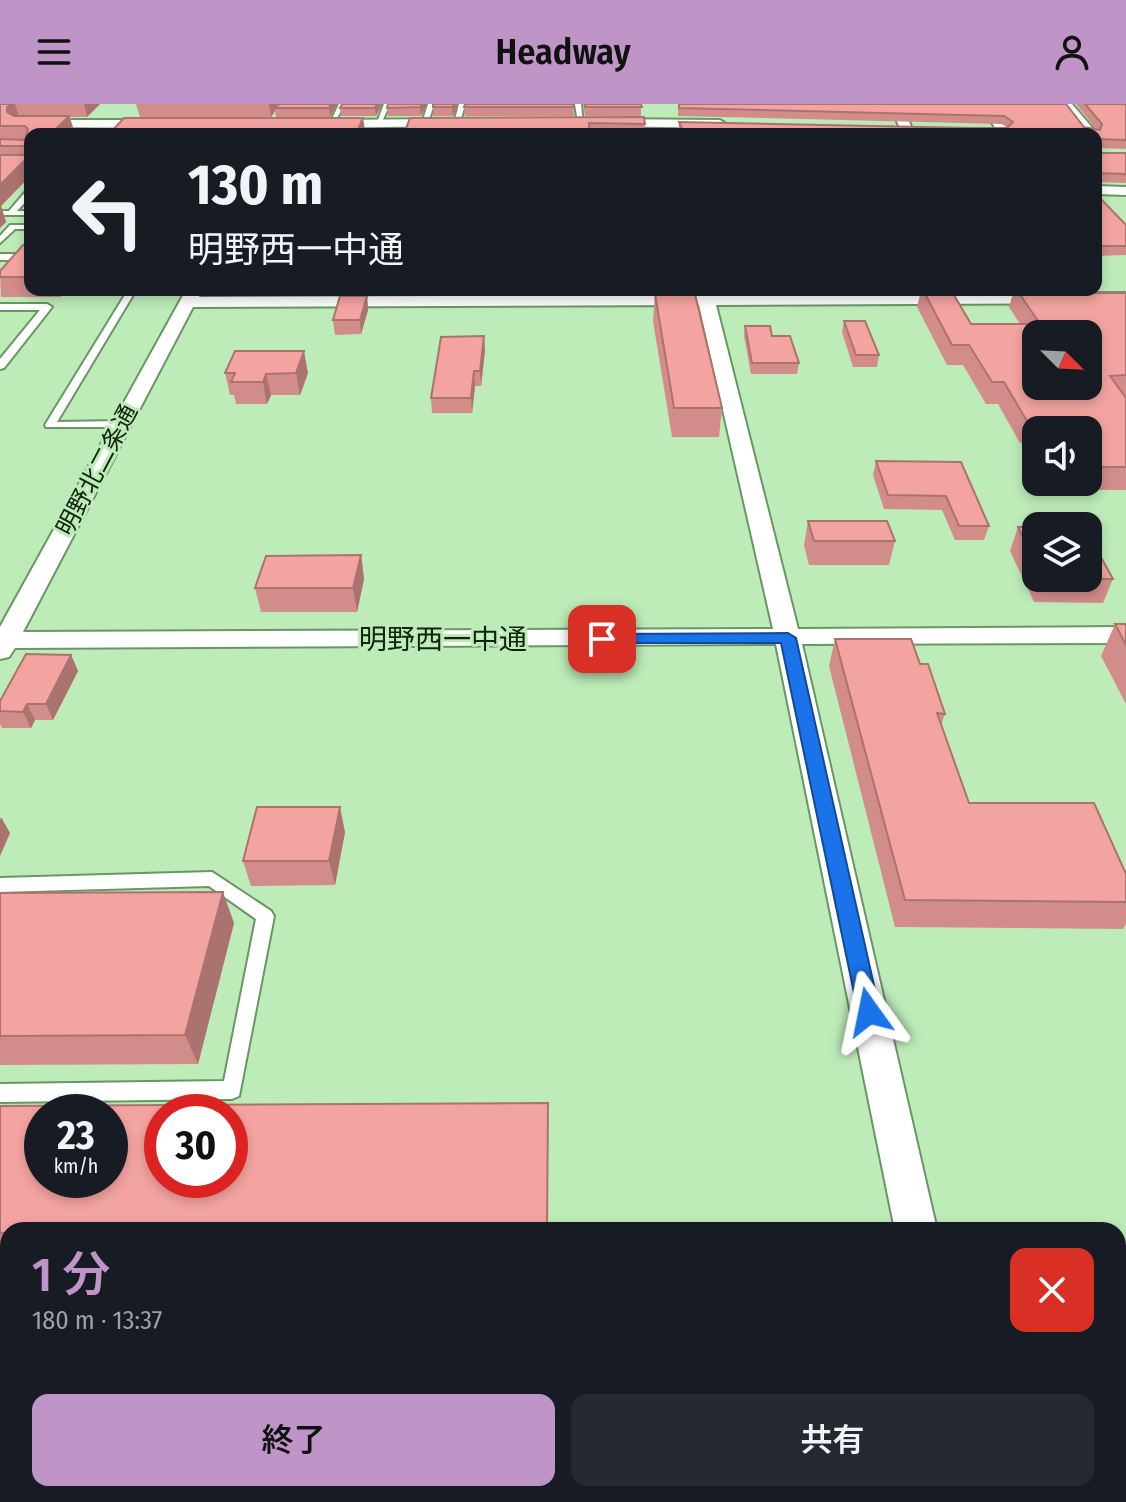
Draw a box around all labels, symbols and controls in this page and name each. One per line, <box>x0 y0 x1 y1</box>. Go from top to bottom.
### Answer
icon: menu <box>32 30 76 74</box>
text: Headway <box>495 30 631 74</box>
icon: person <box>1050 30 1094 74</box>
text: 130 m <box>188 152 323 219</box>
icon: left <box>56 160 160 264</box>
text: 明野西一中通 <box>188 228 404 272</box>
north arrow <box>1022 320 1102 400</box>
map controls <box>1022 320 1102 592</box>
street label: 明野北二条通 <box>51 400 143 540</box>
button: sound <box>1022 416 1102 496</box>
button: layers <box>1022 512 1102 592</box>
pin <box>568 605 636 673</box>
icon: arrive <box>580 617 624 661</box>
street label: 明野西一中通 <box>359 623 527 656</box>
position arrow <box>827 970 911 1054</box>
speed limit sign: 30 <box>144 1094 248 1198</box>
text: 23 <box>57 1112 95 1160</box>
text: km/h <box>54 1154 98 1178</box>
text: 1 分 <box>32 1246 110 1304</box>
button: close <box>1010 1248 1094 1332</box>
text: 180 m · 13:37 <box>32 1305 162 1336</box>
button: 終了 <box>32 1394 555 1486</box>
button: 共有 <box>571 1394 1094 1486</box>

